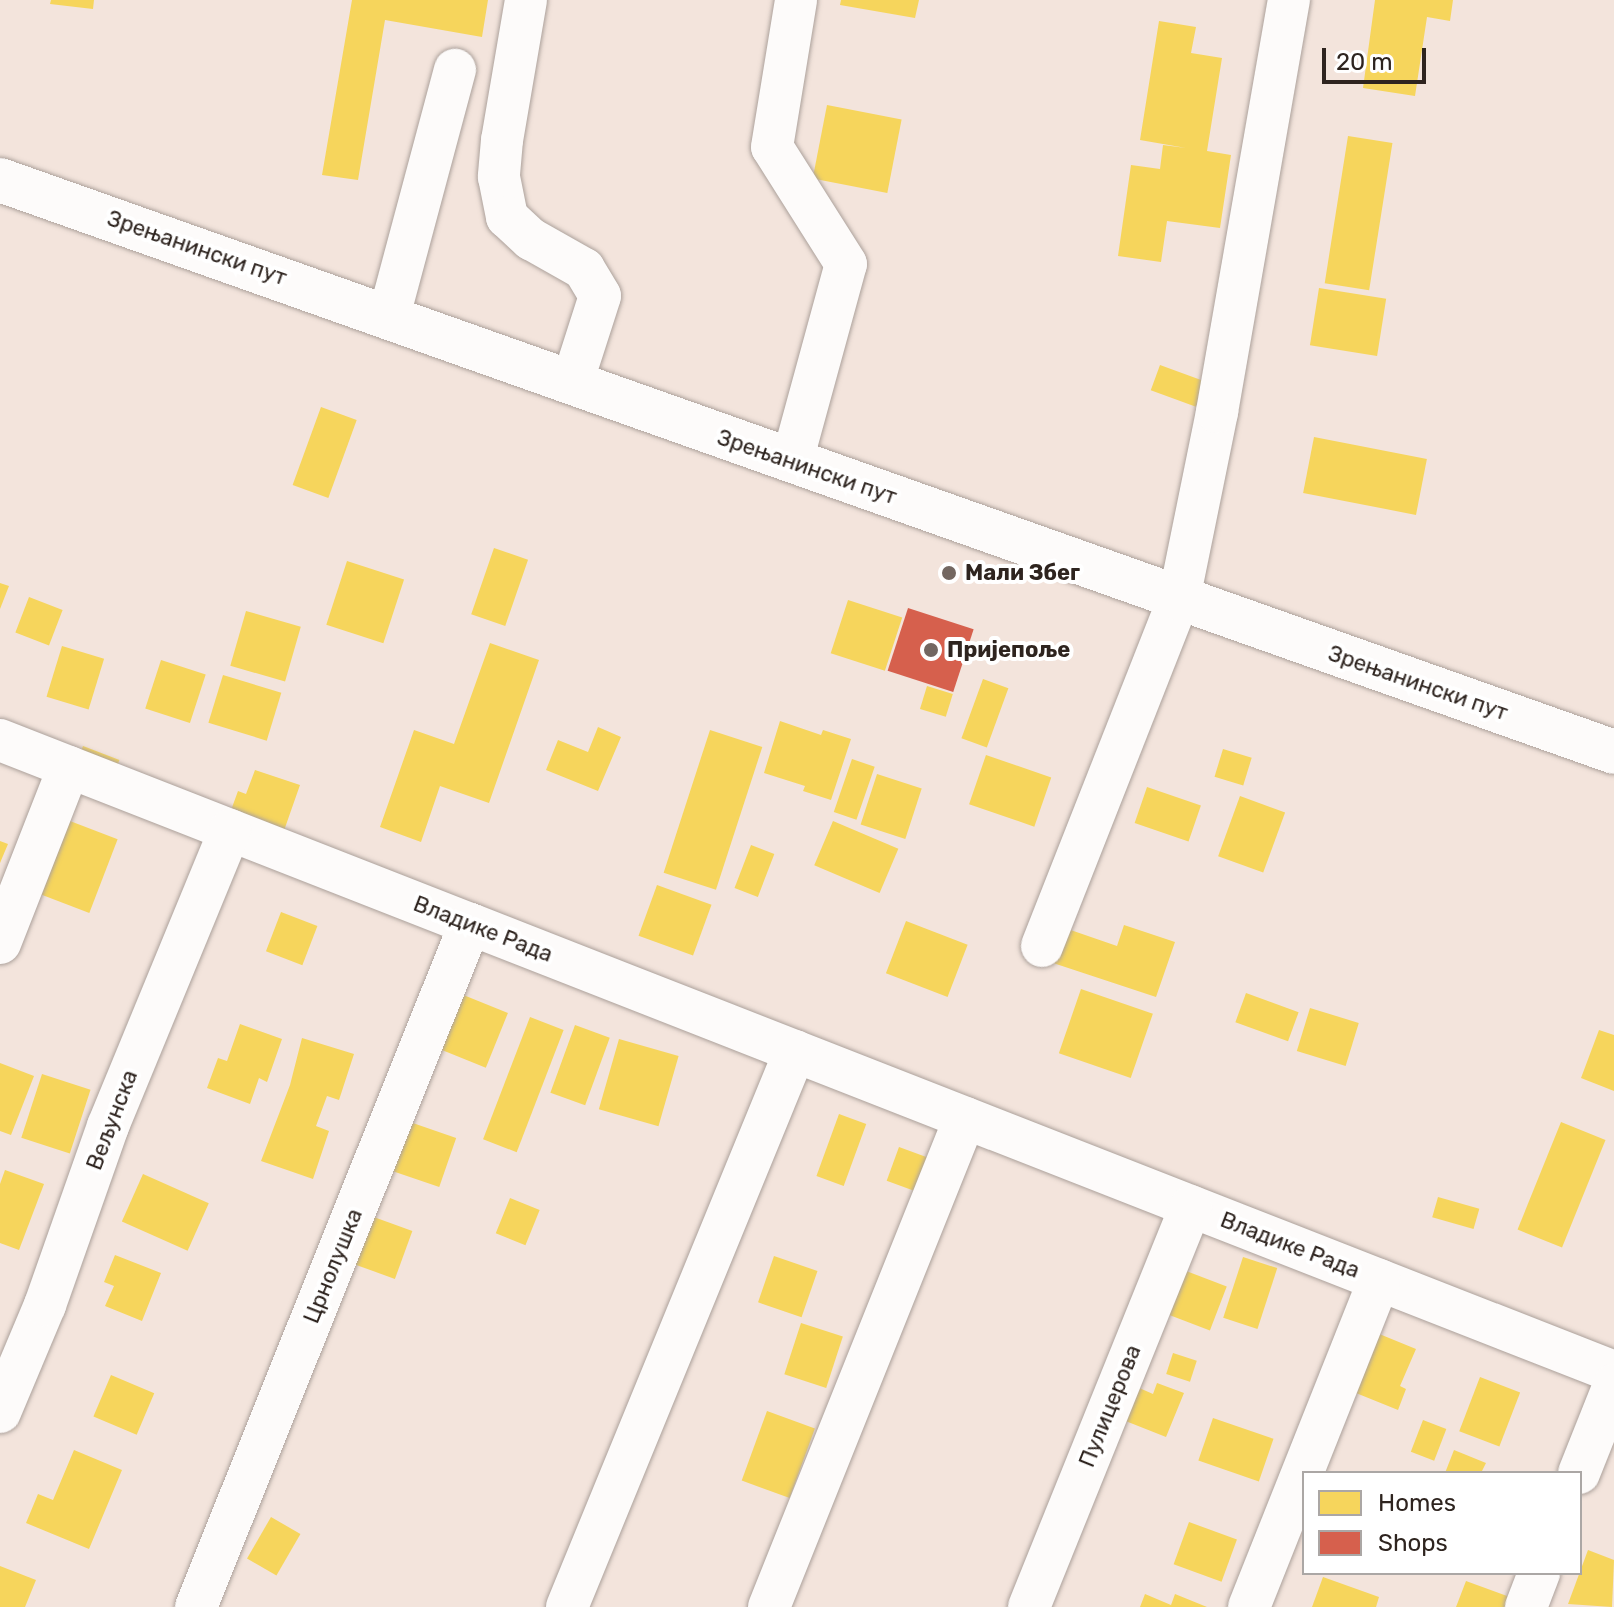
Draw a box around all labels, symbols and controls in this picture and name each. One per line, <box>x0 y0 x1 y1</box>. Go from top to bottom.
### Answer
scale bar <box>1326 32 1430 82</box>
text: 20 m <box>1336 48 1393 76</box>
street label: Зрењанински пут <box>104 205 290 291</box>
street label: Зрењанински пут <box>714 424 900 510</box>
place label: Мали Збег <box>965 560 1080 586</box>
marker: Мали Збег <box>940 564 958 582</box>
place label: Пријепоље <box>947 637 1070 663</box>
street label: Зрењанински пут <box>1325 640 1511 726</box>
marker: Пријепоље <box>922 641 940 659</box>
street label: Владике Рада <box>410 890 556 968</box>
street label: Вељунска <box>81 1066 143 1174</box>
street label: Црнолушка <box>298 1205 368 1327</box>
street label: Владике Рада <box>1217 1206 1363 1284</box>
street label: Пулицерова <box>1074 1341 1146 1471</box>
legend <box>1302 1471 1582 1575</box>
text: Homes <box>1378 1489 1456 1517</box>
text: Shops <box>1378 1529 1448 1557</box>

